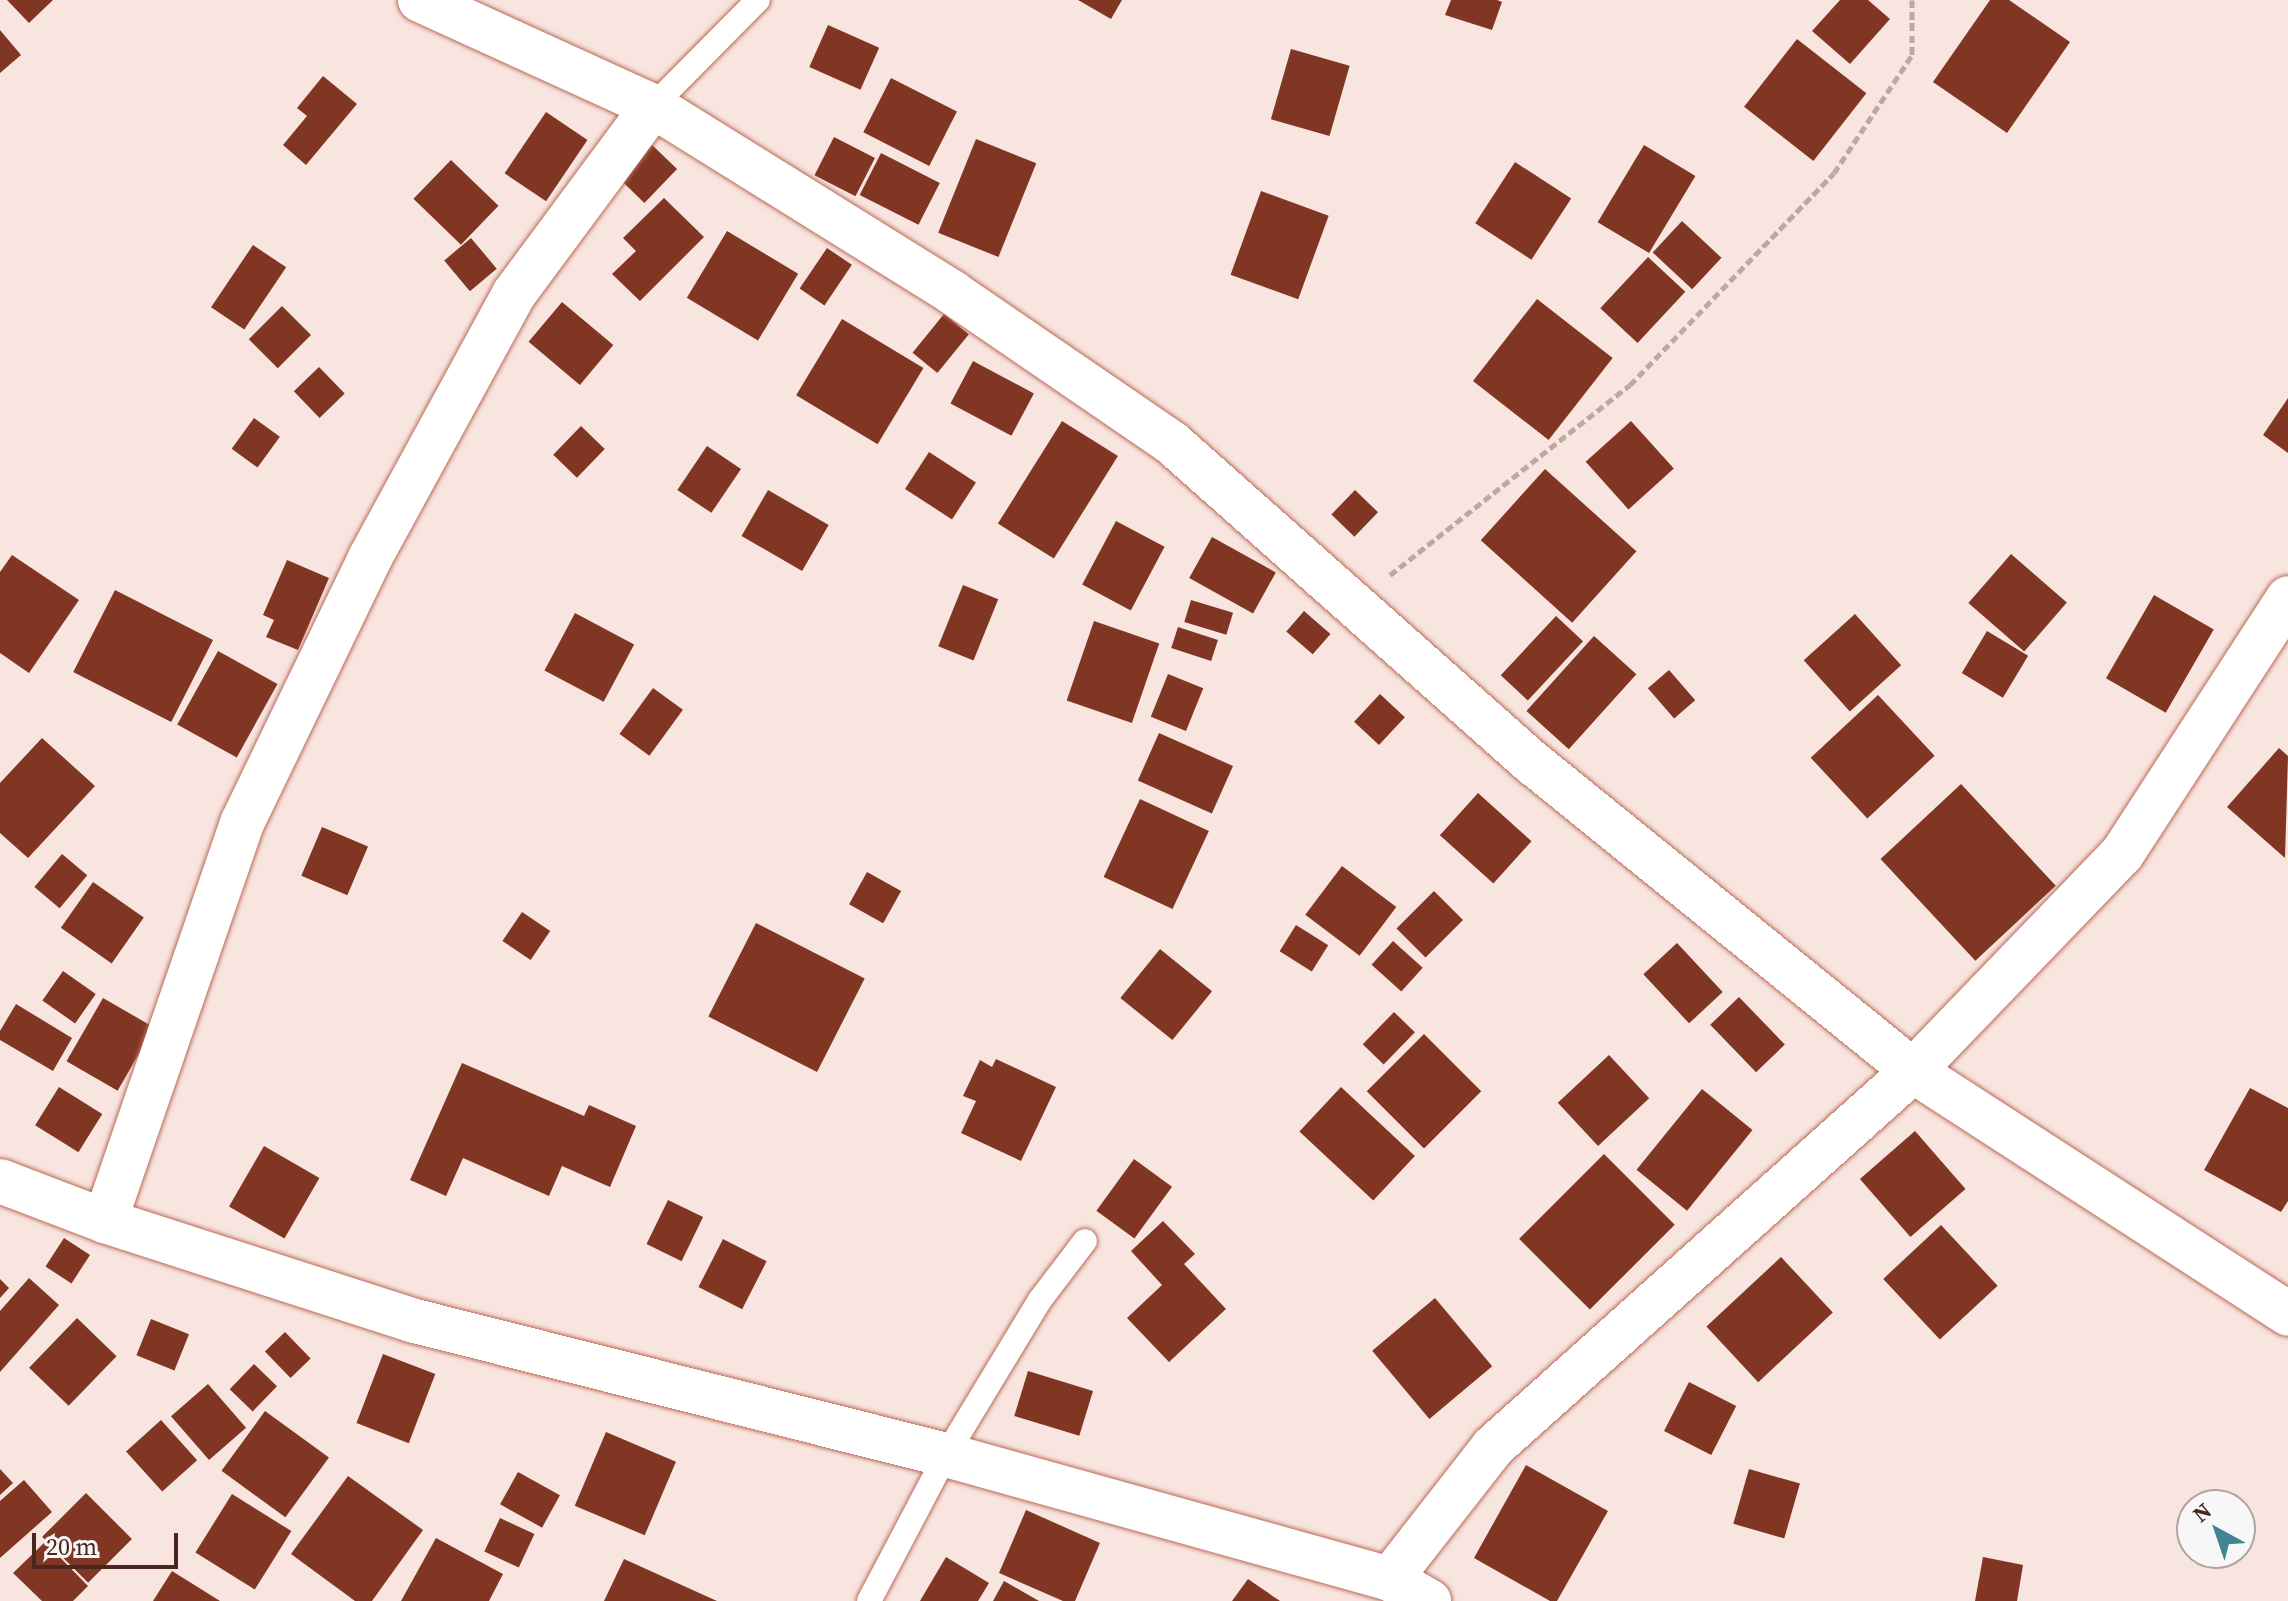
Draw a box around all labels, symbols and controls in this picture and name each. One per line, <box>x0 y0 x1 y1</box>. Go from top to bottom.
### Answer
north arrow <box>2176 1489 2256 1569</box>
text: N <box>2186 1496 2218 1529</box>
scale bar <box>36 1517 182 1567</box>
text: 20 m <box>46 1530 97 1563</box>

